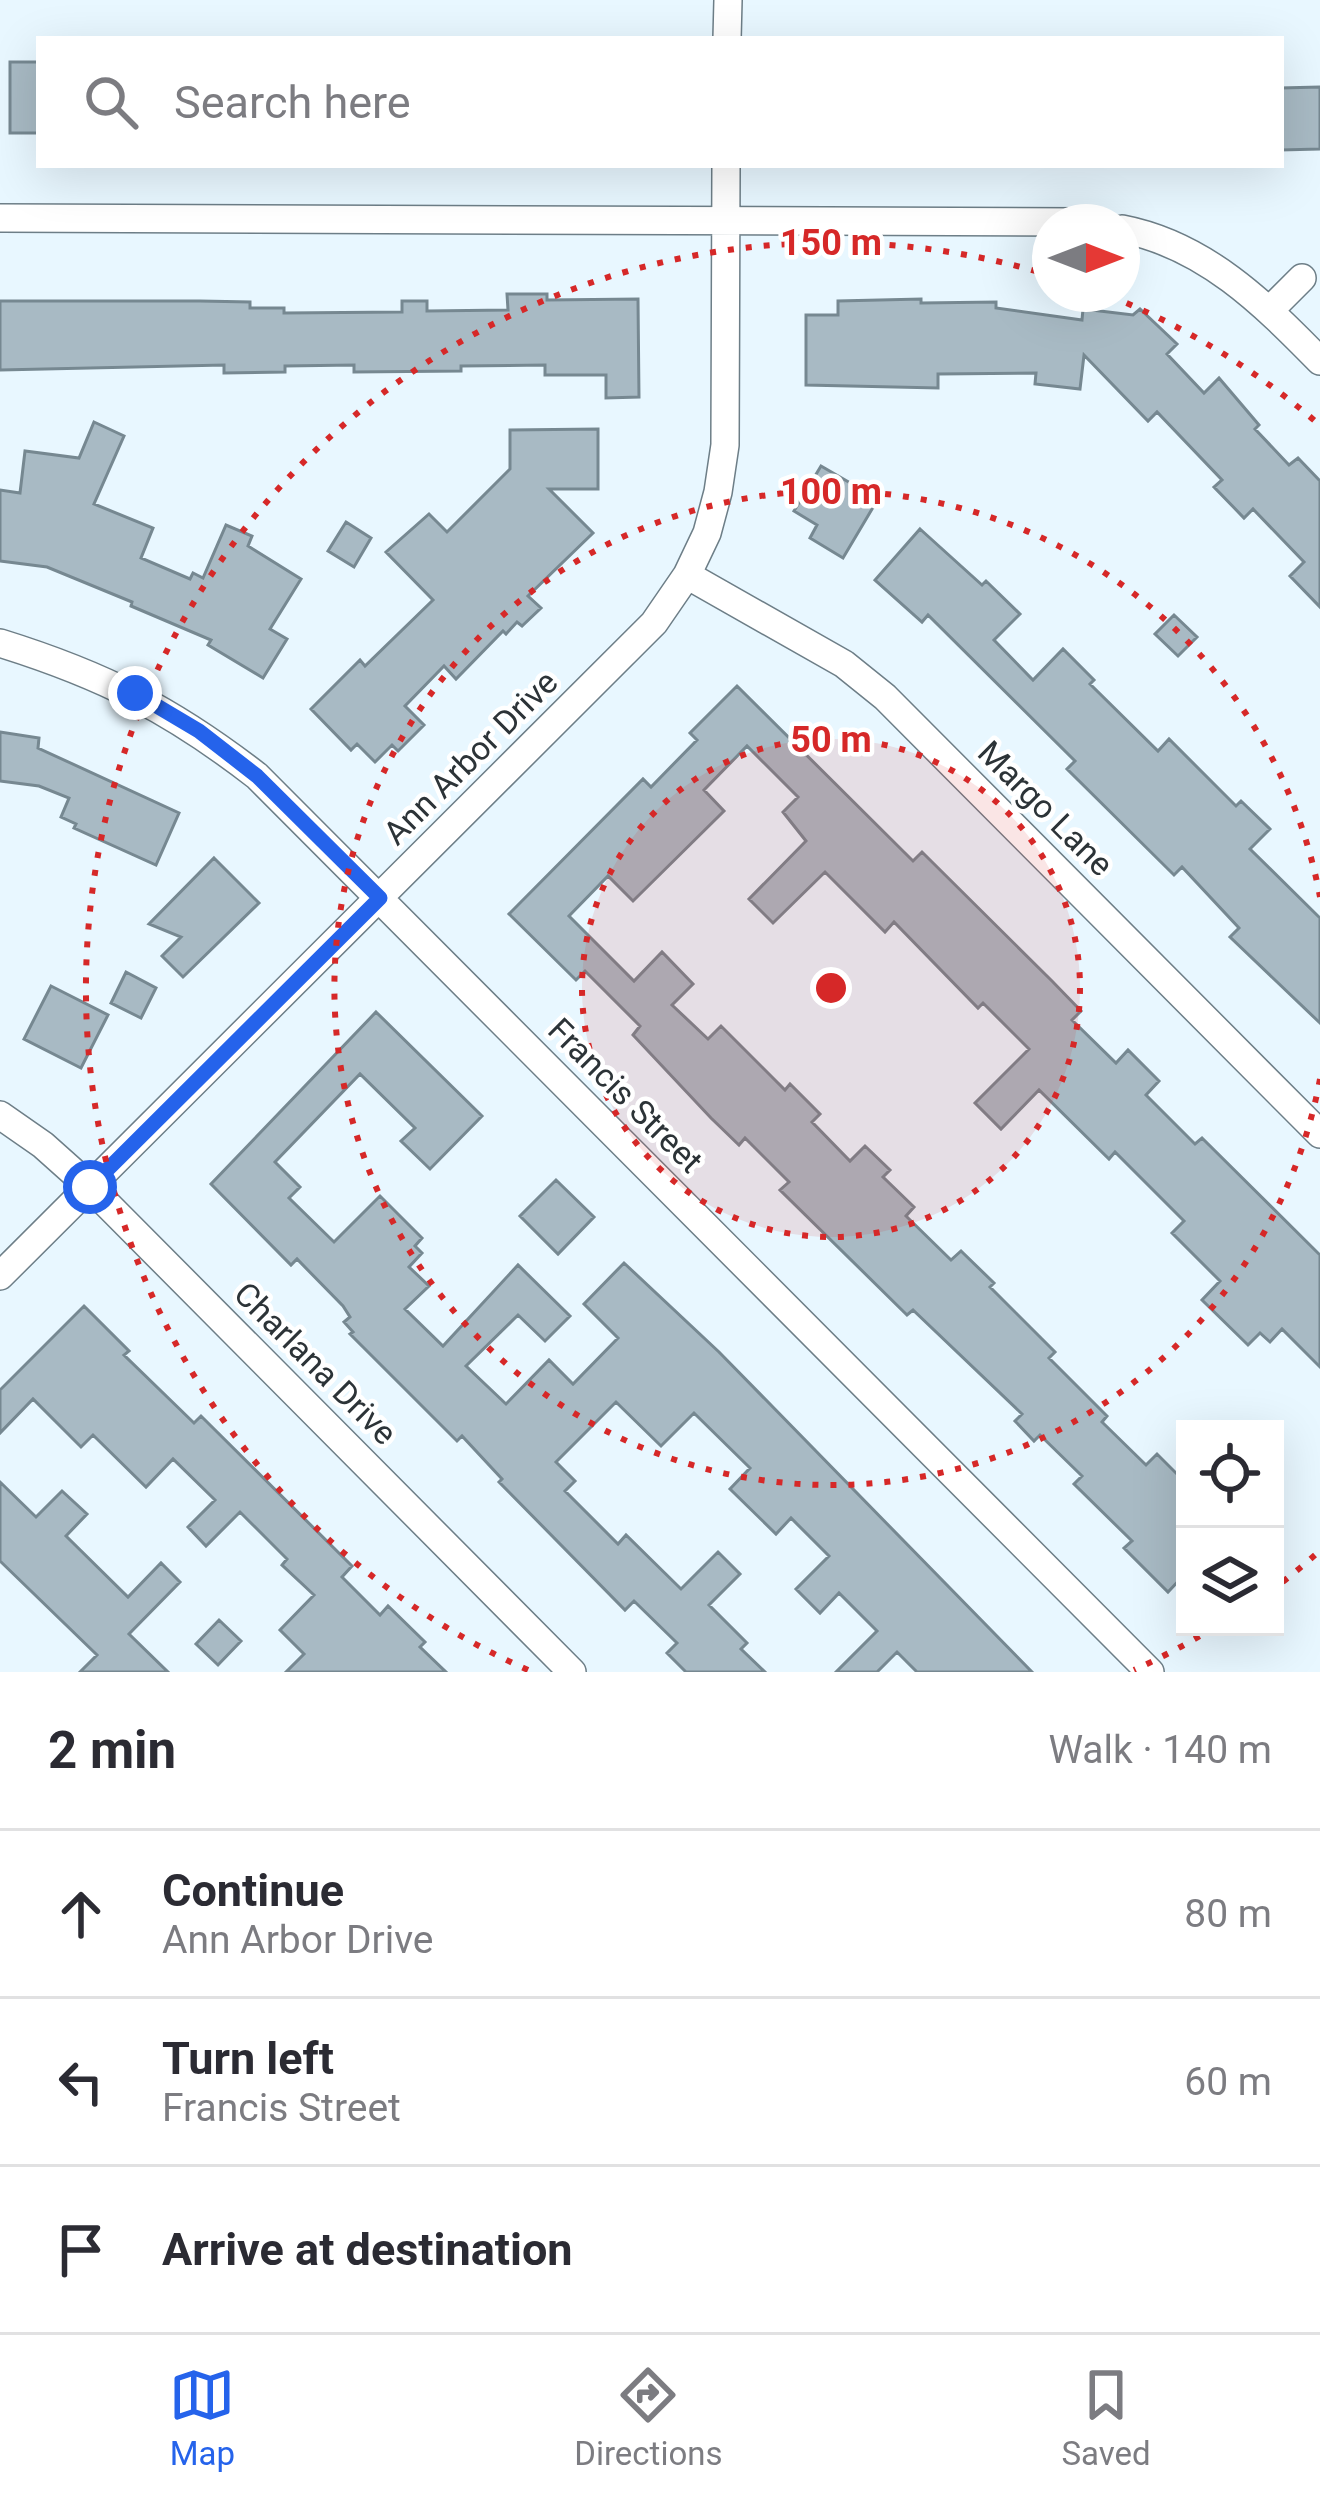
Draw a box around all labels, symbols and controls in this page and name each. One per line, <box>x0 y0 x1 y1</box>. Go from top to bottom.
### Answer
search box <box>36 36 1284 168</box>
icon: search <box>78 69 144 135</box>
text: Search here <box>174 76 411 129</box>
north arrow <box>1032 204 1140 312</box>
text: 150 m <box>780 222 882 264</box>
text: 100 m <box>780 471 882 513</box>
street label: Ann Arbor Drive <box>375 662 565 852</box>
route end <box>108 666 162 720</box>
text: 50 m <box>790 719 872 761</box>
street label: Margo Lane <box>970 733 1121 884</box>
centre of rings <box>810 967 852 1009</box>
street label: Francis Street <box>540 1010 711 1181</box>
route start <box>63 1160 117 1214</box>
street label: Charlana Drive <box>226 1274 405 1453</box>
map controls <box>1176 1420 1284 1636</box>
button: locate <box>1176 1420 1284 1528</box>
button: layers <box>1176 1528 1284 1636</box>
text: 2 min <box>48 1721 176 1780</box>
text: Walk · 140 m <box>1048 1727 1272 1773</box>
text: Continue <box>162 1864 344 1917</box>
icon: ahead <box>48 1881 114 1947</box>
text: 80 m <box>1184 1891 1272 1937</box>
text: Ann Arbor Drive <box>162 1917 434 1963</box>
text: Turn left <box>162 2032 334 2085</box>
icon: left <box>48 2049 114 2115</box>
text: 60 m <box>1184 2059 1272 2105</box>
text: Francis Street <box>162 2085 401 2131</box>
icon: arrive <box>48 2217 114 2283</box>
text: Arrive at destination <box>162 2223 573 2276</box>
tab: Map <box>169 2362 235 2473</box>
tab: Directions <box>574 2362 723 2473</box>
tab: Saved <box>1061 2362 1151 2473</box>

